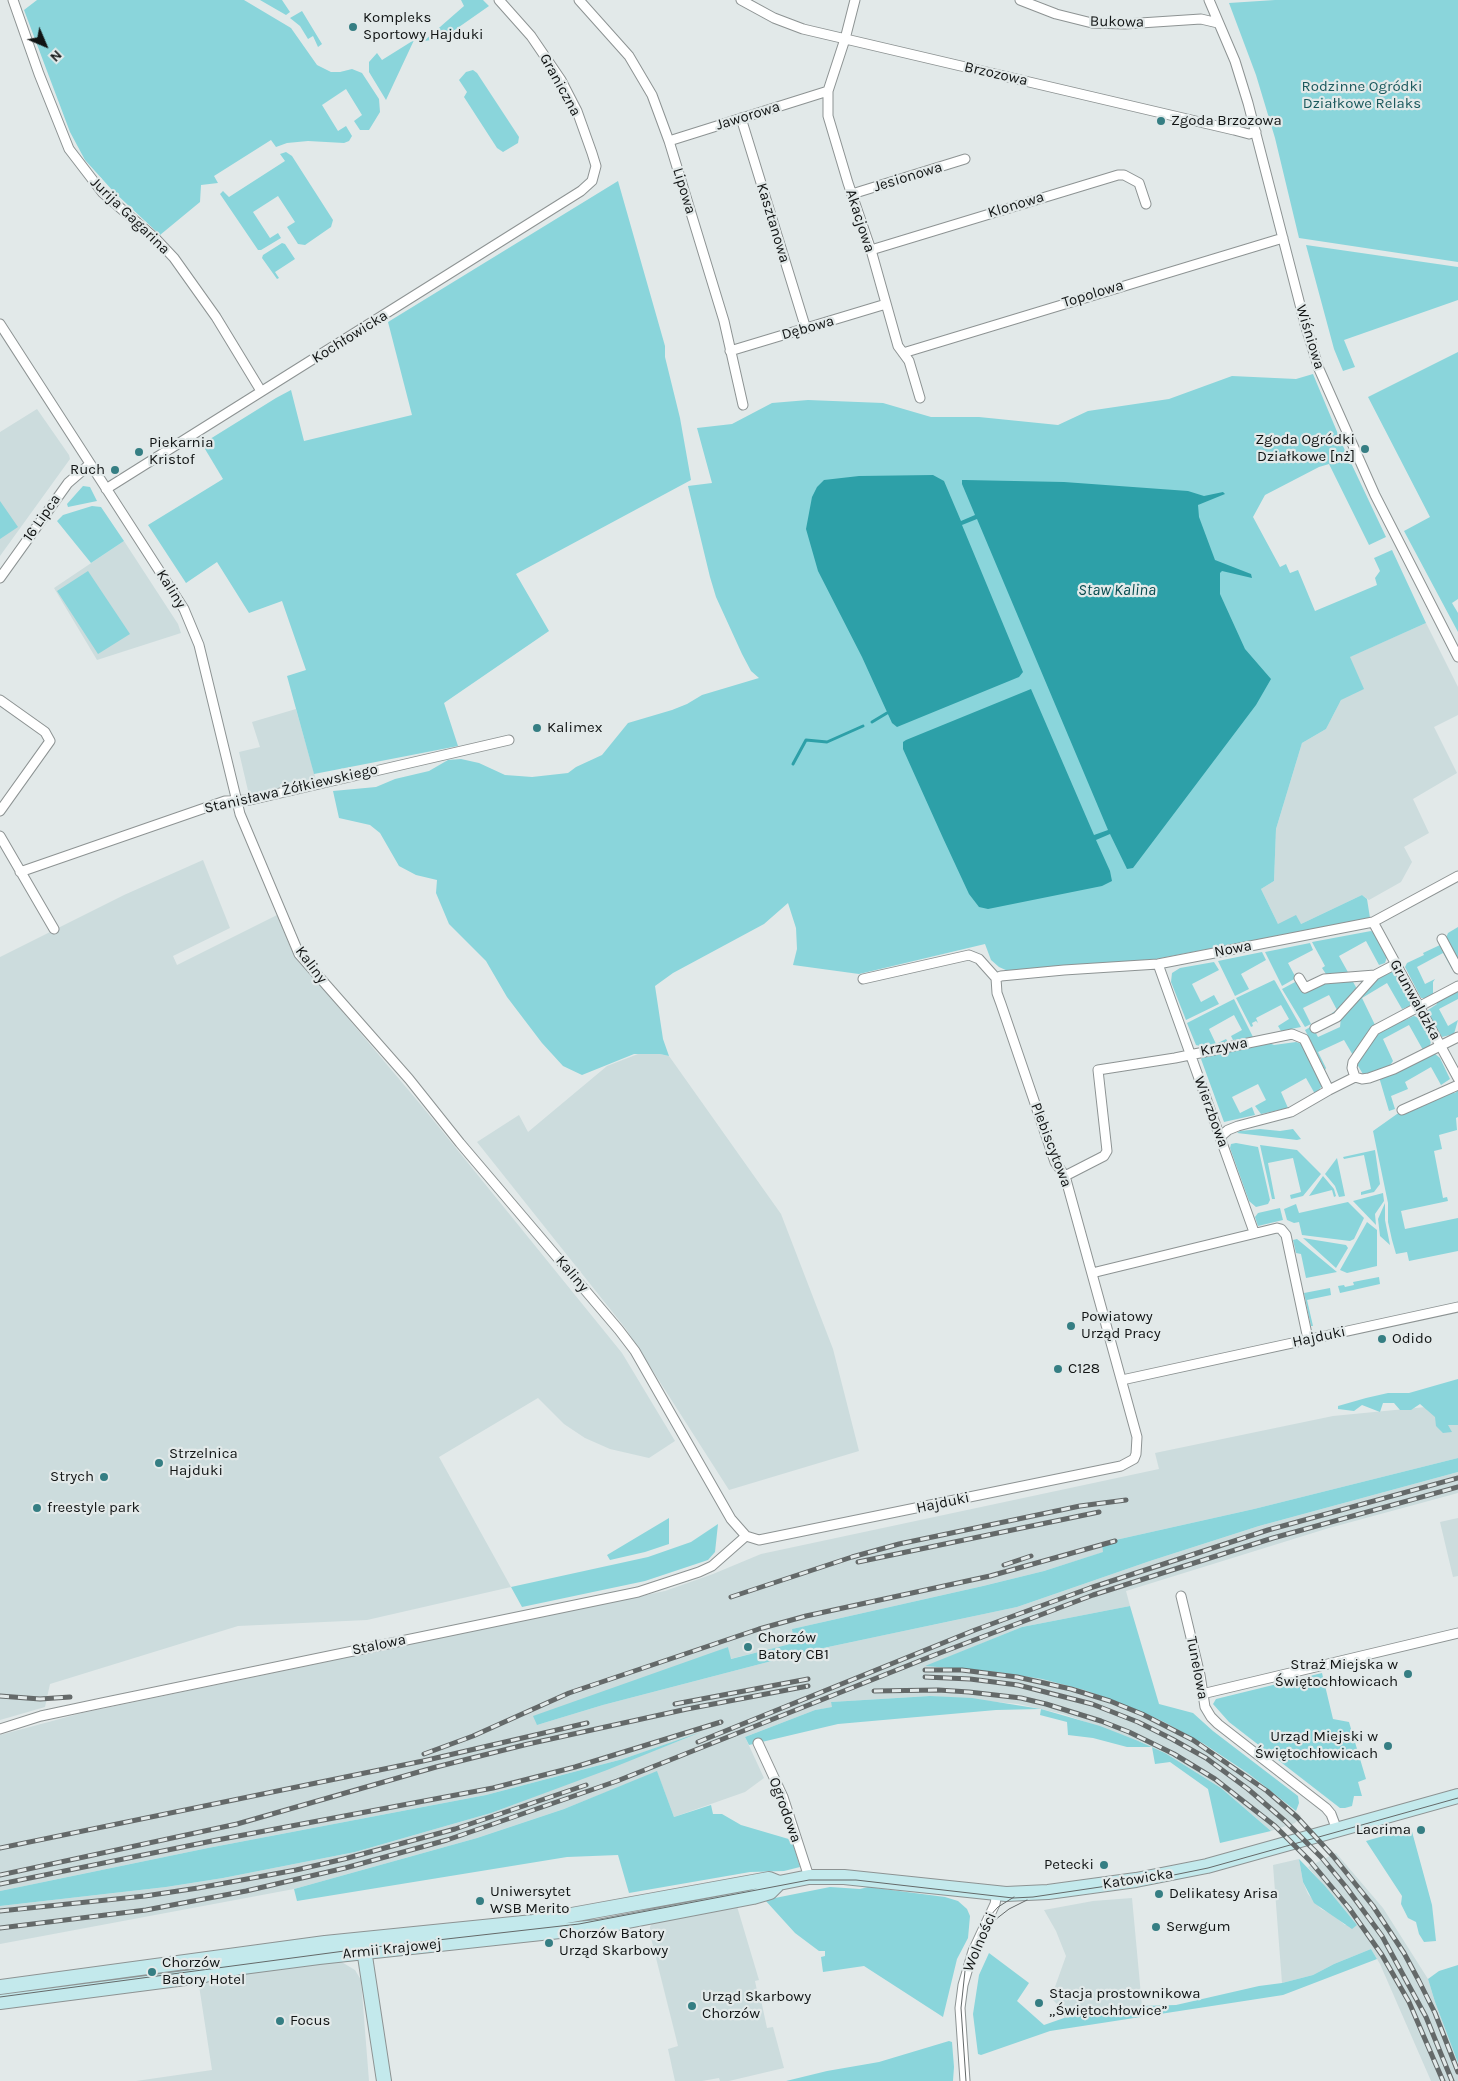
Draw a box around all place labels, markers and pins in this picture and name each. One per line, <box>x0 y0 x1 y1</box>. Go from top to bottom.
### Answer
place label: Kompleks Sportowy Hajduki <box>363 9 484 44</box>
marker: Kompleks Sportowy Hajduki <box>347 21 359 33</box>
place label: Zgoda Brzozowa <box>1171 112 1282 130</box>
marker: Zgoda Brzozowa <box>1155 115 1167 127</box>
place label: Zgoda Ogródki Działkowe [nż] <box>1255 431 1355 466</box>
place label: Piekarnia Kristof <box>149 434 213 469</box>
marker: Zgoda Ogródki Działkowe [nż] <box>1359 443 1371 455</box>
marker: Piekarnia Kristof <box>133 446 145 458</box>
place label: Ruch <box>70 461 105 479</box>
marker: Ruch <box>109 464 121 476</box>
place label: Kalimex <box>547 719 602 737</box>
marker: Kalimex <box>531 722 543 734</box>
place label: Powiatowy Urząd Pracy <box>1081 1308 1161 1343</box>
marker: Powiatowy Urząd Pracy <box>1065 1320 1077 1332</box>
place label: Odido <box>1392 1330 1432 1348</box>
marker: Odido <box>1376 1333 1388 1345</box>
place label: C128 <box>1068 1360 1100 1378</box>
marker: C128 <box>1052 1363 1064 1375</box>
place label: Strzelnica Hajduki <box>169 1445 238 1480</box>
marker: Strzelnica Hajduki <box>153 1457 165 1469</box>
place label: Strych <box>50 1468 94 1486</box>
marker: Strych <box>98 1471 110 1483</box>
place label: freestyle park <box>47 1499 140 1517</box>
marker: freestyle park <box>31 1502 43 1514</box>
place label: Chorzów Batory CB1 <box>758 1629 829 1664</box>
marker: Chorzów Batory CB1 <box>742 1641 754 1653</box>
place label: Straż Miejska w Świętochłowicach <box>1275 1656 1398 1691</box>
marker: Straż Miejska w Świętochłowicach <box>1402 1668 1414 1680</box>
place label: Urząd Miejski w Świętochłowicach <box>1255 1728 1378 1763</box>
marker: Urząd Miejski w Świętochłowicach <box>1382 1740 1394 1752</box>
place label: Lacrima <box>1356 1821 1411 1839</box>
marker: Lacrima <box>1415 1824 1427 1836</box>
place label: Petecki <box>1044 1856 1094 1874</box>
marker: Petecki <box>1098 1859 1110 1871</box>
place label: Uniwersytet WSB Merito <box>490 1883 571 1918</box>
place label: Delikatesy Arisa <box>1169 1885 1278 1903</box>
marker: Delikatesy Arisa <box>1153 1888 1165 1900</box>
marker: Uniwersytet WSB Merito <box>474 1895 486 1907</box>
place label: Serwgum <box>1166 1918 1231 1936</box>
marker: Serwgum <box>1150 1921 1162 1933</box>
place label: Chorzów Batory Urząd Skarbowy <box>559 1925 668 1960</box>
marker: Chorzów Batory Urząd Skarbowy <box>543 1937 555 1949</box>
place label: Chorzów Batory Hotel <box>162 1954 245 1989</box>
marker: Chorzów Batory Hotel <box>146 1966 158 1978</box>
place label: Stacja prostownikowa „Świętochłowice” <box>1049 1985 1200 2020</box>
place label: Urząd Skarbowy Chorzów <box>702 1988 811 2023</box>
marker: Stacja prostownikowa „Świętochłowice” <box>1033 1997 1045 2009</box>
marker: Urząd Skarbowy Chorzów <box>686 2000 698 2012</box>
place label: Focus <box>290 2012 330 2030</box>
marker: Focus <box>274 2015 286 2027</box>

